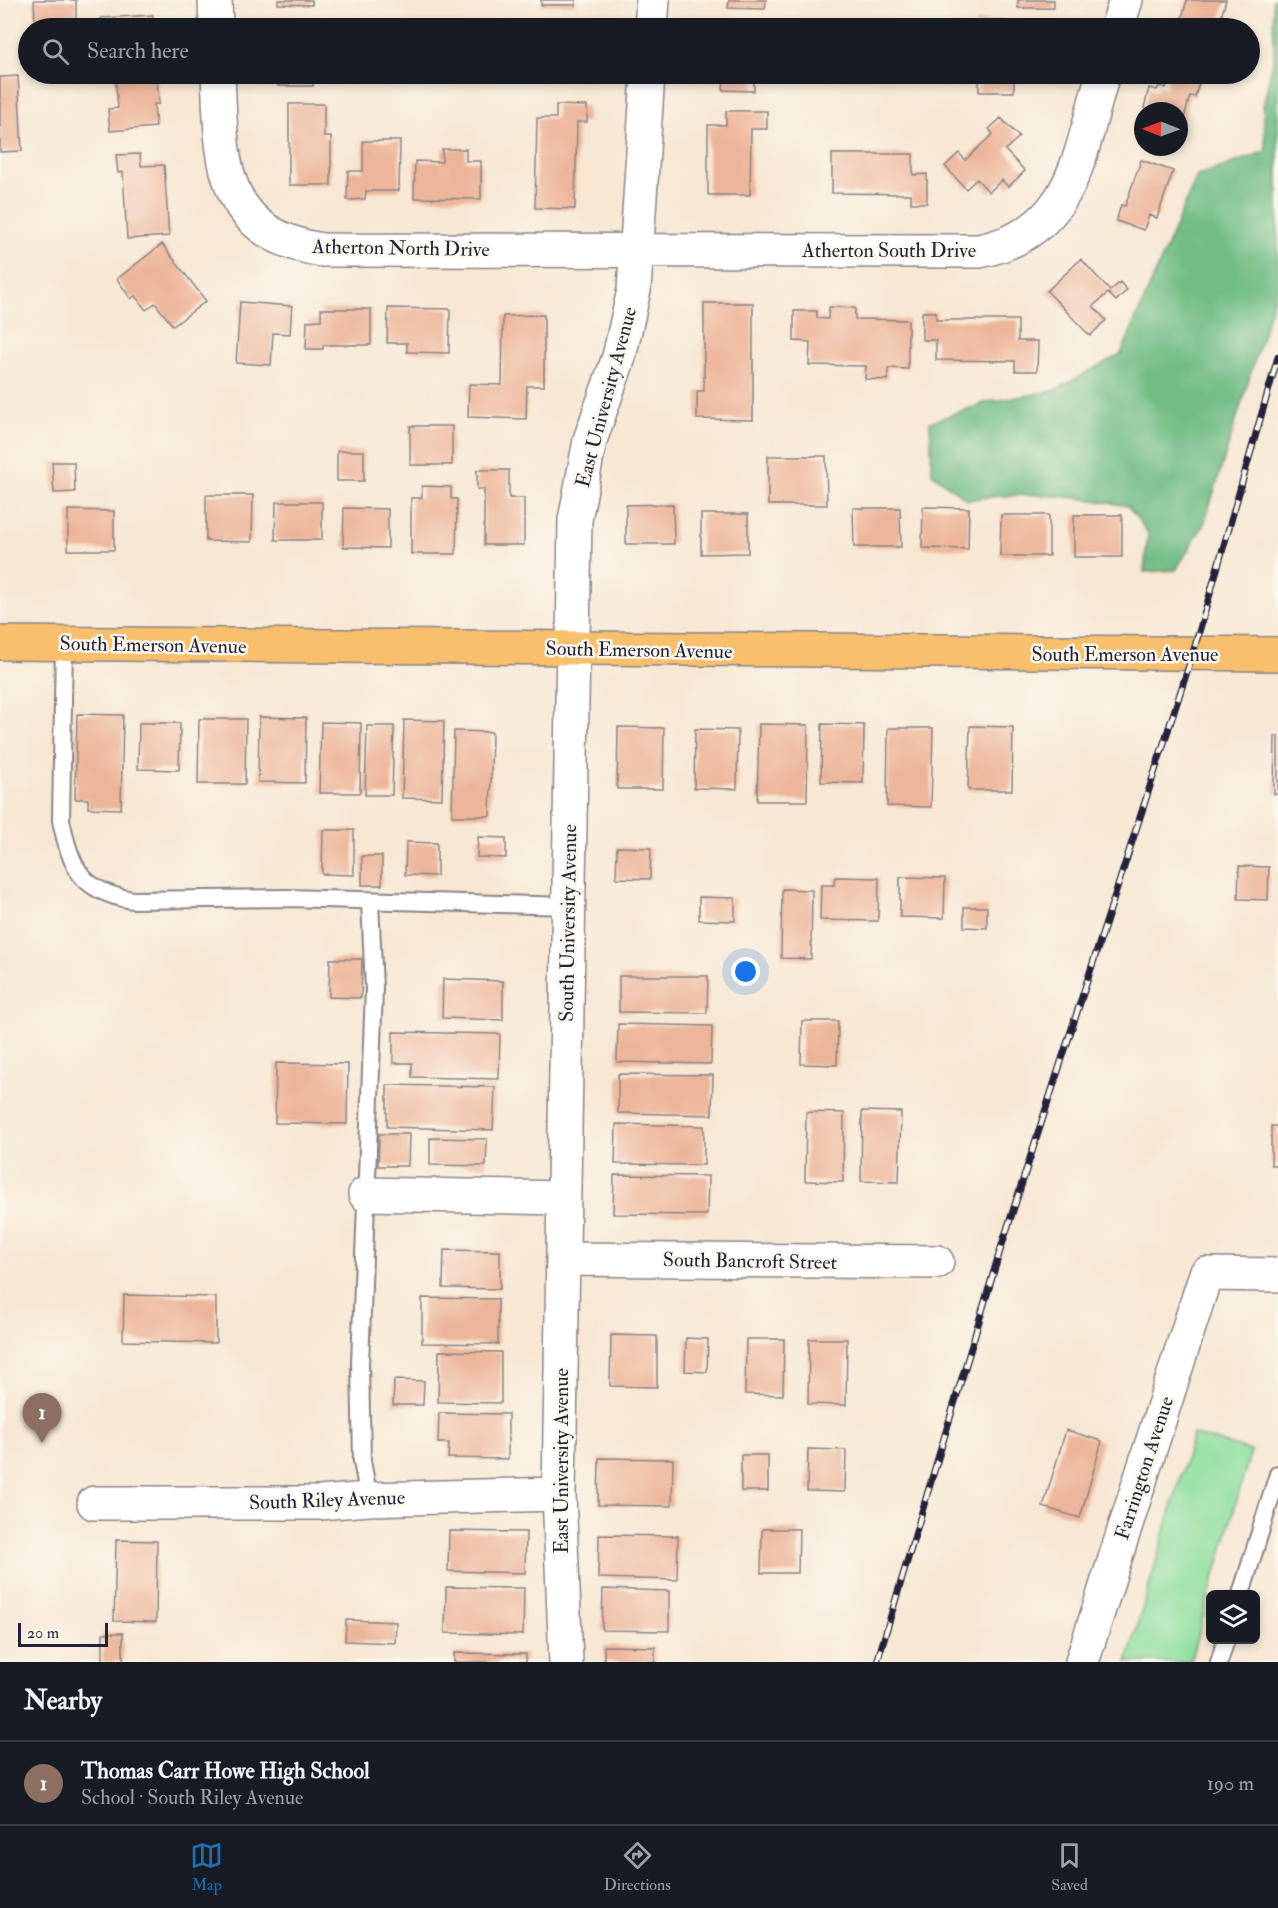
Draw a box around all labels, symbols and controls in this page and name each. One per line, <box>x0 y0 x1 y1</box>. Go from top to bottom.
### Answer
search box <box>18 18 1260 84</box>
icon: search <box>39 35 72 68</box>
text: Search here <box>87 37 189 65</box>
north arrow <box>1134 102 1188 156</box>
street label: Atherton North Drive <box>311 234 490 262</box>
street label: Atherton South Drive <box>801 238 976 263</box>
street label: East University Avenue <box>570 304 642 490</box>
street label: South Emerson Avenue <box>59 631 247 659</box>
street label: South Emerson Avenue <box>545 636 733 664</box>
street label: South Emerson Avenue <box>1032 642 1218 667</box>
street label: South University Avenue <box>554 824 582 1022</box>
your location <box>731 957 760 986</box>
street label: South Bancroft Street <box>663 1247 838 1275</box>
street label: East University Avenue <box>549 1368 574 1554</box>
street label: Farrington Avenue <box>1109 1393 1179 1543</box>
pin: 1 <box>22 1394 62 1443</box>
street label: South Riley Avenue <box>249 1485 405 1515</box>
map controls <box>1206 1590 1260 1644</box>
button: layers <box>1206 1590 1260 1644</box>
scale bar <box>18 1620 108 1648</box>
text: 20 m <box>27 1623 59 1643</box>
text: Nearby <box>24 1685 102 1717</box>
text: Thomas Carr Howe High School <box>81 1757 370 1785</box>
text: 1 <box>40 1771 47 1796</box>
text: 190 m <box>1207 1771 1254 1796</box>
text: School · South Riley Avenue <box>81 1785 303 1810</box>
tab: Map <box>190 1839 223 1895</box>
tab: Directions <box>604 1839 671 1895</box>
tab: Saved <box>1051 1839 1088 1895</box>

